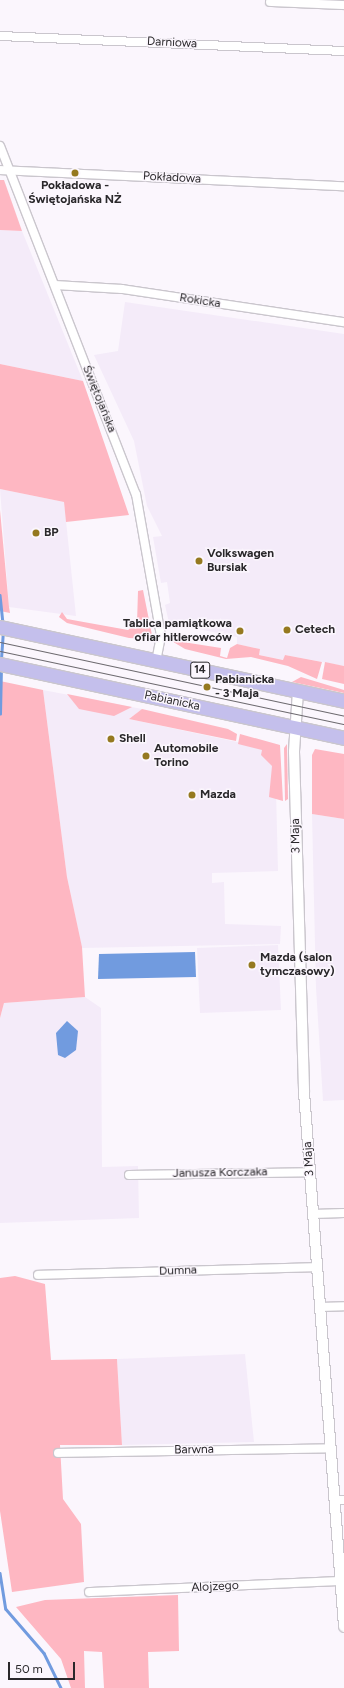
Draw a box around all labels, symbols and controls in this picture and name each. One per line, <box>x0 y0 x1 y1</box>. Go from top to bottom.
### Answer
street label: Darniowa <box>147 34 197 52</box>
marker: Pokładowa - Świętojańska NŻ <box>70 168 80 178</box>
street label: Pokładowa <box>142 169 202 187</box>
place label: Pokładowa - Świętojańska NŻ <box>28 179 122 207</box>
street label: Rokicka <box>178 291 222 311</box>
street label: Świętojańska <box>79 363 119 435</box>
place label: BP <box>44 526 59 540</box>
marker: BP <box>31 528 41 538</box>
place label: Volkswagen Bursiak <box>207 547 274 575</box>
marker: Volkswagen Bursiak <box>194 556 204 566</box>
place label: Tablica pamiątkowa ofiar hitlerowców <box>123 617 232 645</box>
place label: Cetech <box>295 623 335 637</box>
marker: Cetech <box>282 625 292 635</box>
marker: Tablica pamiątkowa ofiar hitlerowców <box>235 626 245 636</box>
road number: 14 <box>190 661 210 679</box>
place label: Pabianicka - 3 Maja <box>215 673 274 701</box>
marker: Pabianicka - 3 Maja <box>202 682 212 692</box>
street label: Pabianicka <box>143 688 201 714</box>
place label: Shell <box>119 732 146 746</box>
marker: Shell <box>106 734 116 744</box>
place label: Automobile Torino <box>154 742 218 770</box>
marker: Automobile Torino <box>141 751 151 761</box>
place label: Mazda <box>200 788 236 802</box>
marker: Mazda <box>187 790 197 800</box>
street label: 3 Maja <box>288 818 304 854</box>
place label: Mazda (salon tymczasowy) <box>260 951 335 979</box>
marker: Mazda (salon tymczasowy) <box>247 960 257 970</box>
street label: 3 Maja <box>301 1141 317 1177</box>
street label: Janusza Korczaka <box>172 1165 268 1181</box>
street label: Dumna <box>159 1263 197 1279</box>
street label: Barwna <box>174 1442 214 1458</box>
street label: Alojzego <box>191 1579 239 1595</box>
scale bar <box>10 1654 77 1680</box>
text: 50 m <box>15 1662 43 1676</box>

